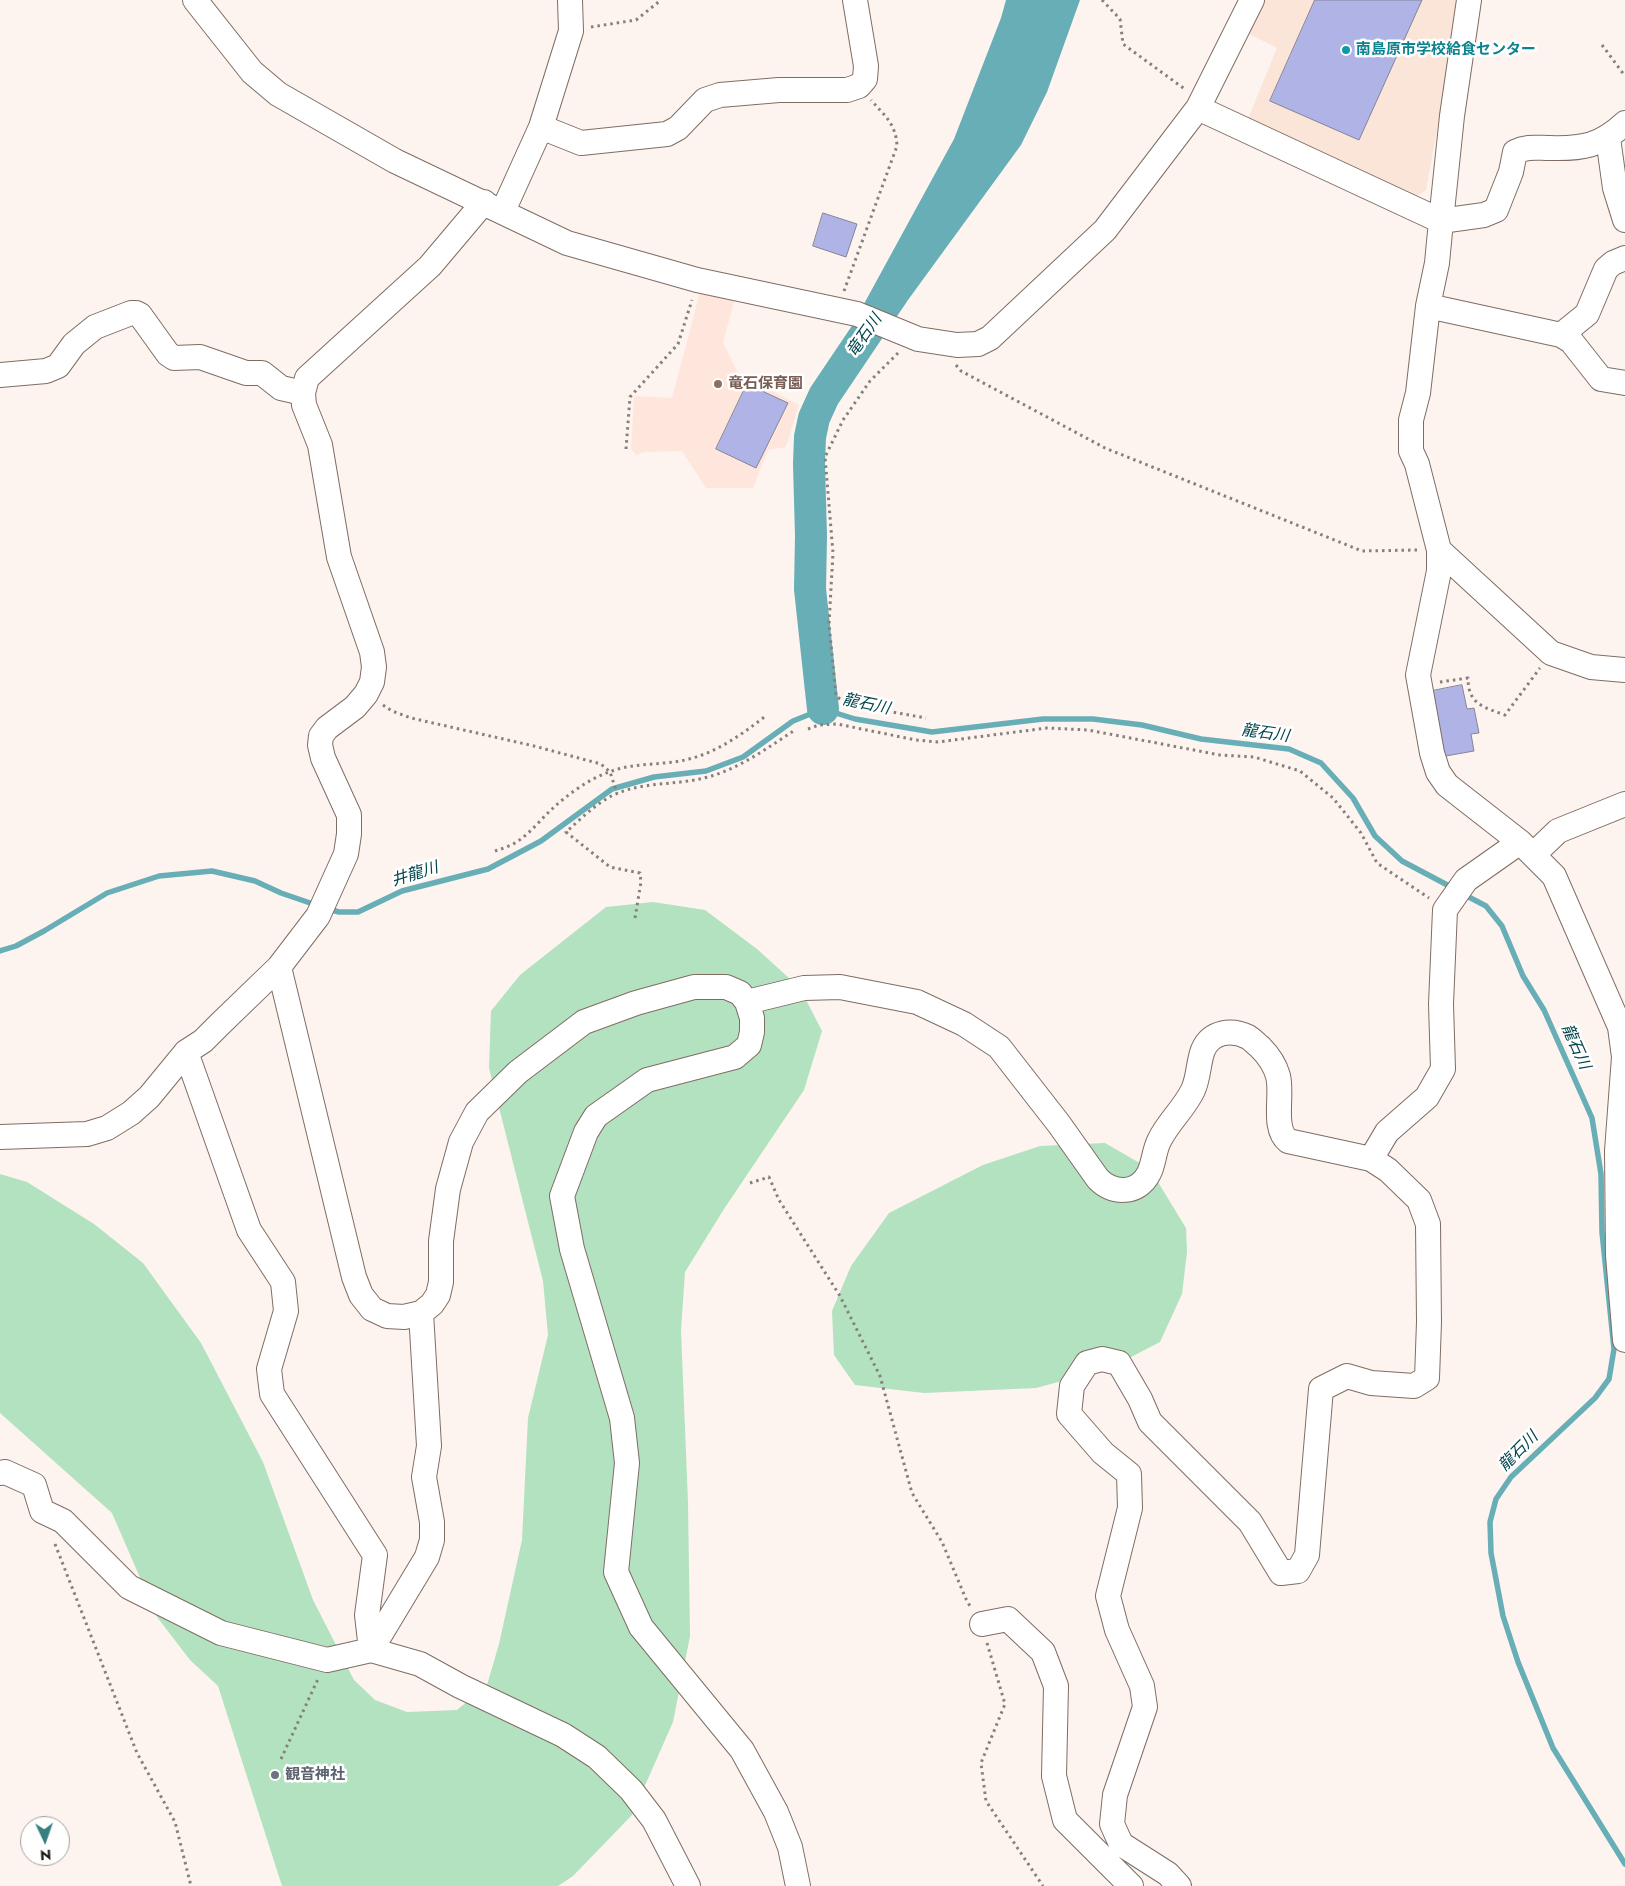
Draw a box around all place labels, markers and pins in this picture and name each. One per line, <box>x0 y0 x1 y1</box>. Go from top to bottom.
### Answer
place label: 南島原市学校給食センター <box>1356 41 1536 59</box>
marker: 南島原市学校給食センター <box>1340 44 1352 56</box>
place label: 竜石保育園 <box>728 375 803 393</box>
marker: 竜石保育園 <box>712 378 724 390</box>
place label: 観音神社 <box>285 1766 345 1784</box>
marker: 観音神社 <box>269 1769 281 1781</box>

